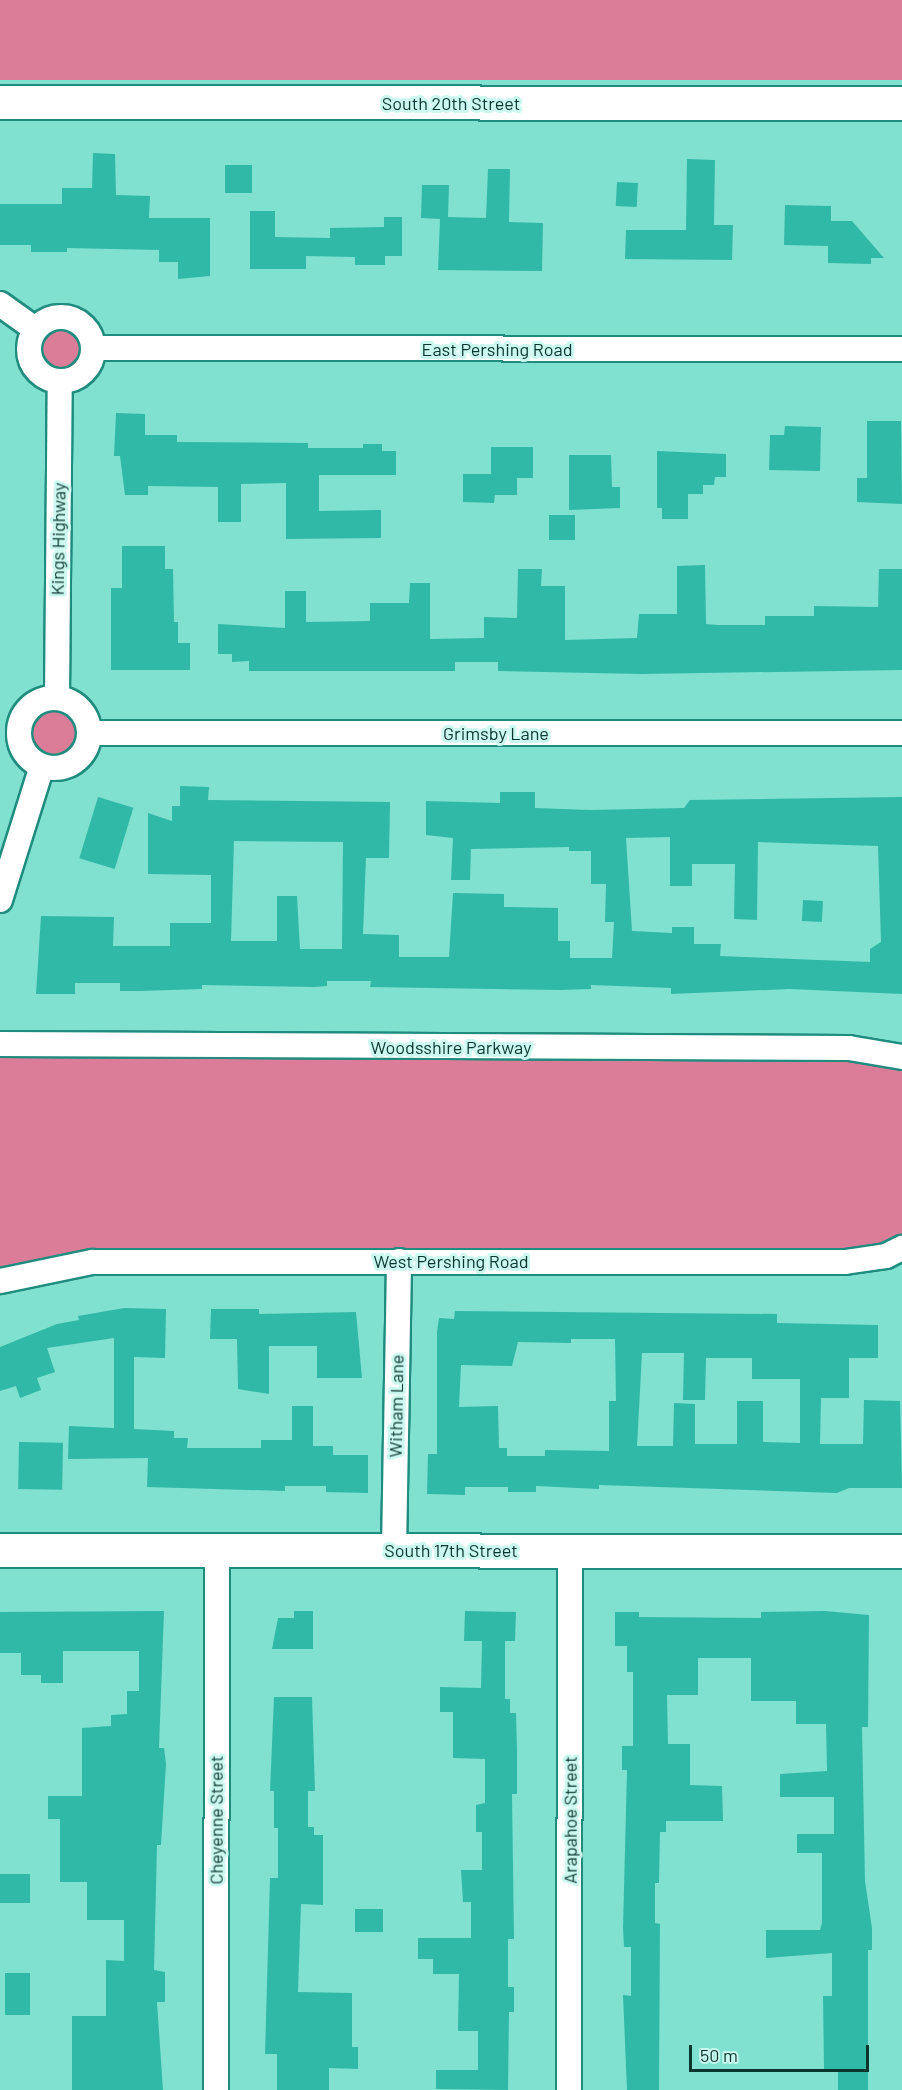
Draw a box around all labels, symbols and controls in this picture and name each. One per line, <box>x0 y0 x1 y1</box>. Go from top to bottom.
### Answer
street label: South 20th Street <box>382 92 520 114</box>
street label: East Pershing Road <box>422 338 572 360</box>
street label: Kings Highway <box>46 482 70 596</box>
street label: Grimsby Lane <box>443 722 549 744</box>
street label: Woodsshire Parkway <box>371 1036 531 1058</box>
street label: West Pershing Road <box>373 1250 529 1272</box>
street label: Witham Lane <box>384 1354 408 1458</box>
street label: South 17th Street <box>384 1539 518 1561</box>
street label: Cheyenne Street <box>205 1755 227 1885</box>
street label: Arapahoe Street <box>559 1756 581 1884</box>
scale bar <box>692 2033 872 2071</box>
text: 50 m <box>700 2044 738 2066</box>

